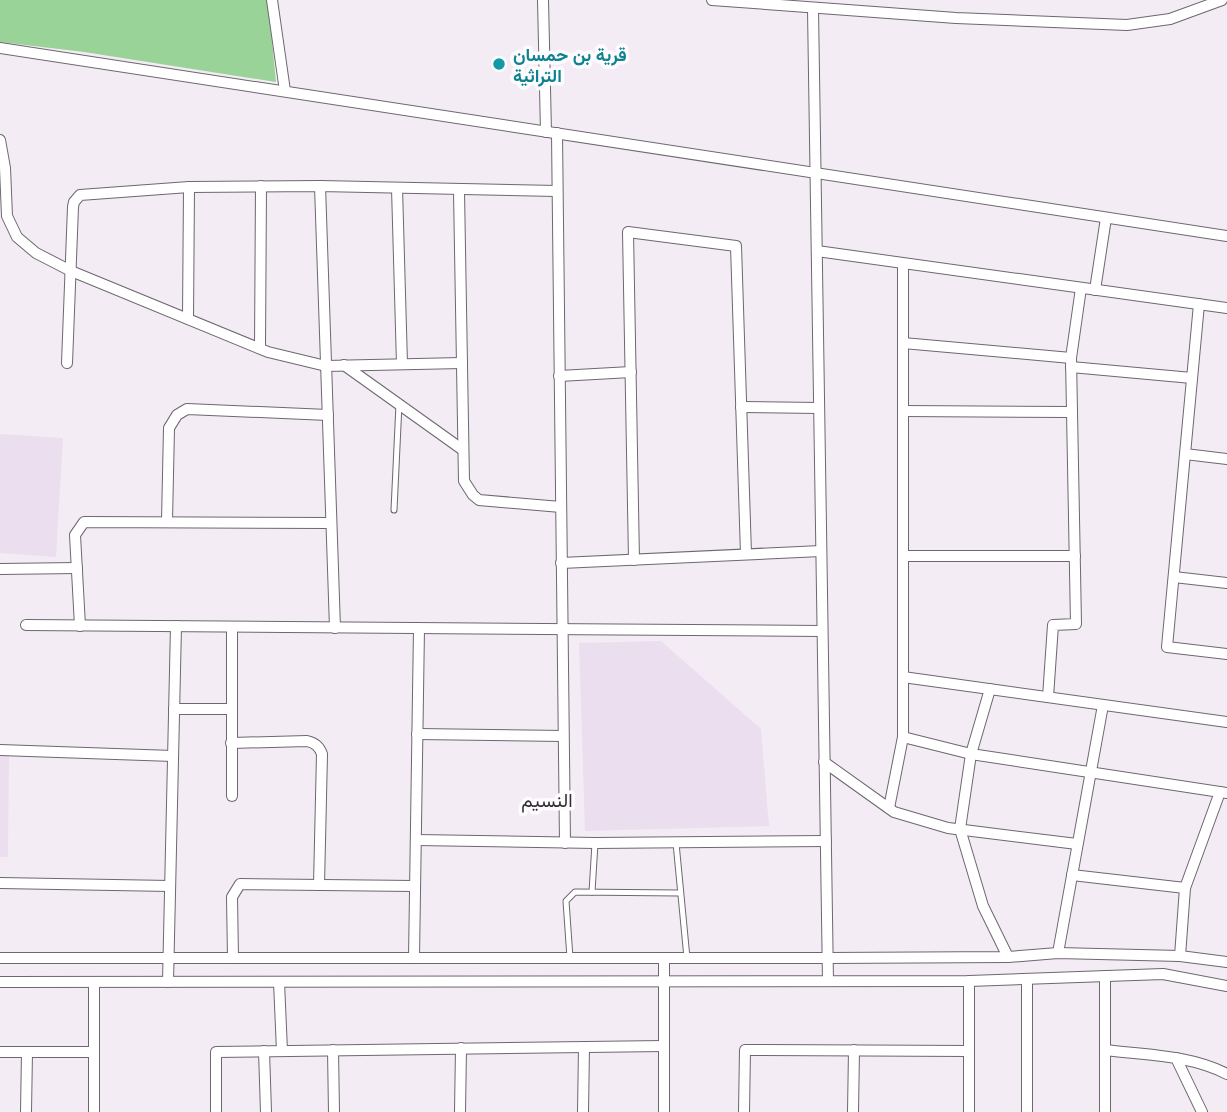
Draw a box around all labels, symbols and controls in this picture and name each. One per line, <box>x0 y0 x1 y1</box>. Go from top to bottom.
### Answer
place label: قرية بن حمسان التراثية <box>513 44 627 87</box>
marker: قرية بن حمسان التراثية <box>491 56 507 72</box>
district label: النسيم <box>521 789 573 813</box>

